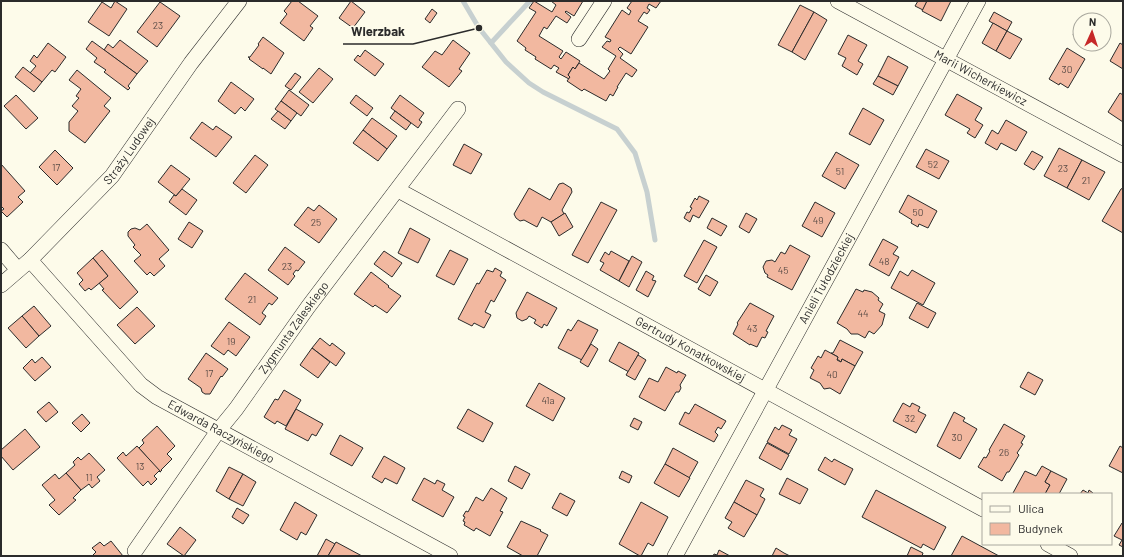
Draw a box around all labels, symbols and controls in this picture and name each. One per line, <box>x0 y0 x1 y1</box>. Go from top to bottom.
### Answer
north arrow <box>1072 12 1112 52</box>
text: N <box>1089 15 1097 28</box>
house number: 23 <box>153 19 163 31</box>
callout: Wierzbak <box>343 19 413 44</box>
text: Wierzbak <box>351 23 405 39</box>
street label: Marii Wicherkiewicz <box>932 46 1030 108</box>
house number: 30 <box>1062 63 1072 75</box>
street label: Straży Ludowej <box>100 114 157 187</box>
house number: 52 <box>928 158 938 170</box>
house number: 17 <box>52 161 60 173</box>
house number: 23 <box>1058 162 1068 174</box>
house number: 51 <box>836 165 844 177</box>
house number: 21 <box>1082 174 1090 186</box>
house number: 50 <box>913 206 923 218</box>
house number: 49 <box>813 214 823 226</box>
house number: 25 <box>311 216 321 228</box>
street label: Anieli Tułodzieckiej <box>795 230 856 326</box>
house number: 48 <box>879 255 889 267</box>
house number: 23 <box>282 260 292 272</box>
house number: 45 <box>778 264 788 276</box>
street label: Zygmunta Zaleskiego <box>255 278 331 376</box>
house number: 21 <box>248 293 256 305</box>
house number: 44 <box>857 307 869 319</box>
street label: Gertrudy Konatkowskiej <box>633 313 748 384</box>
house number: 43 <box>747 322 757 334</box>
house number: 19 <box>227 335 235 347</box>
house number: 17 <box>205 367 213 379</box>
house number: 40 <box>826 368 838 380</box>
house number: 41a <box>541 394 555 406</box>
street label: Edwarda Raczyńskiego <box>166 396 277 465</box>
house number: 32 <box>905 412 915 424</box>
house number: 30 <box>952 431 962 443</box>
house number: 26 <box>999 446 1009 458</box>
house number: 13 <box>136 460 144 472</box>
house number: 11 <box>85 471 93 483</box>
legend <box>982 493 1112 545</box>
text: Ulica <box>1018 501 1044 515</box>
text: Budynek <box>1018 521 1063 535</box>

